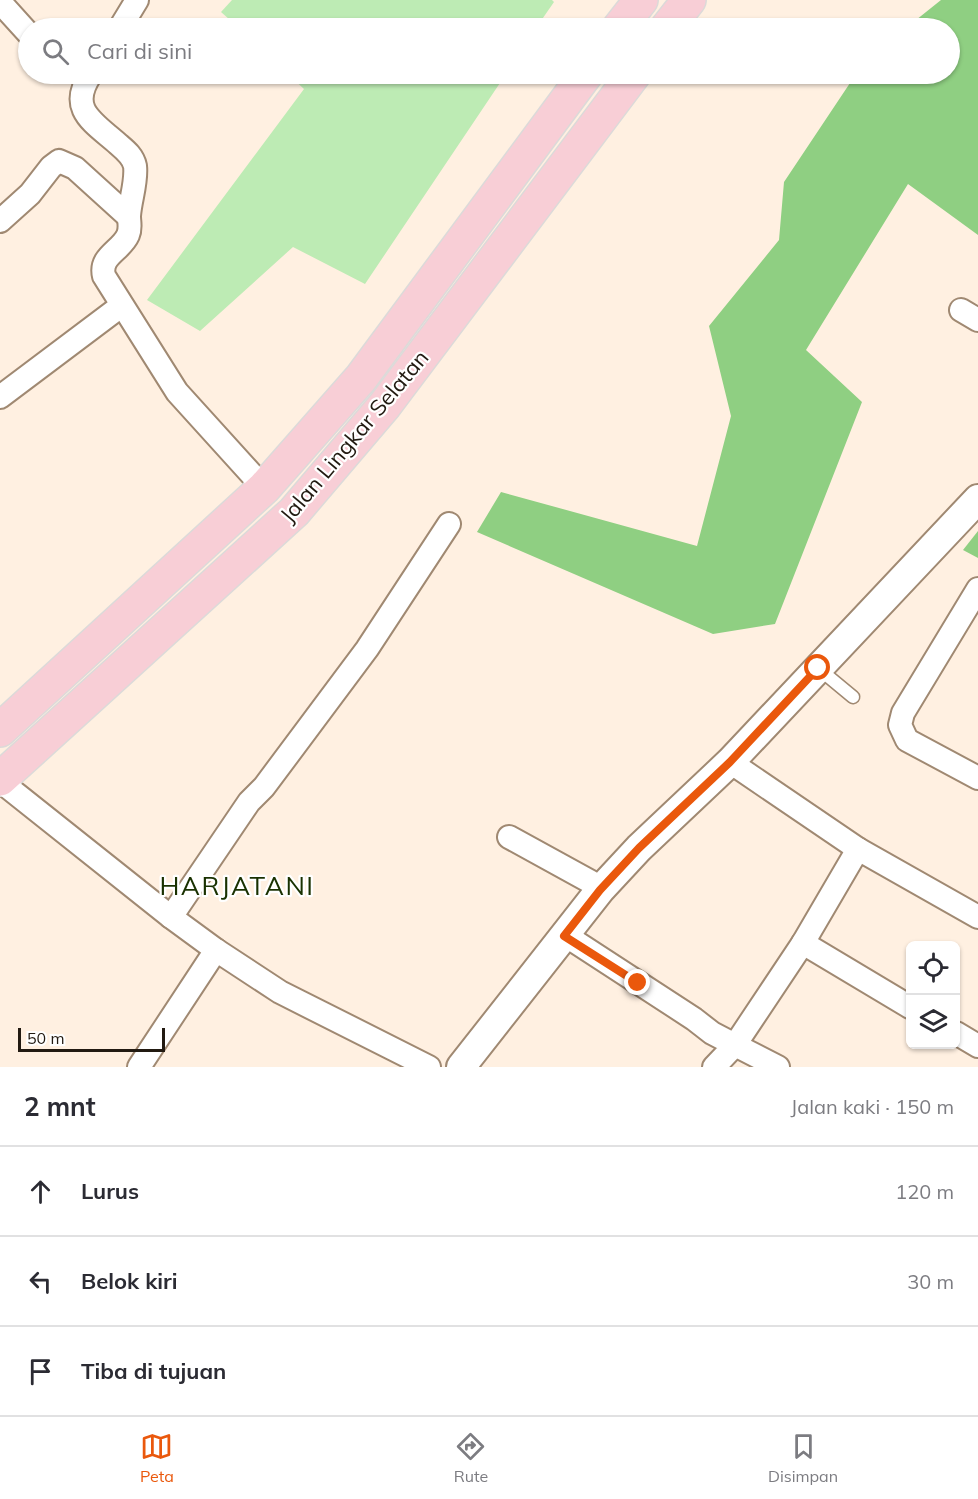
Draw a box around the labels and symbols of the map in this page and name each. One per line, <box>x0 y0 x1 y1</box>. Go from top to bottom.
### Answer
street label: Jalan Lingkar Selatan <box>274 344 434 528</box>
route start <box>804 654 830 680</box>
district label: HARJATANI <box>159 869 315 902</box>
route end <box>624 969 650 995</box>
scale bar <box>18 1025 165 1052</box>

